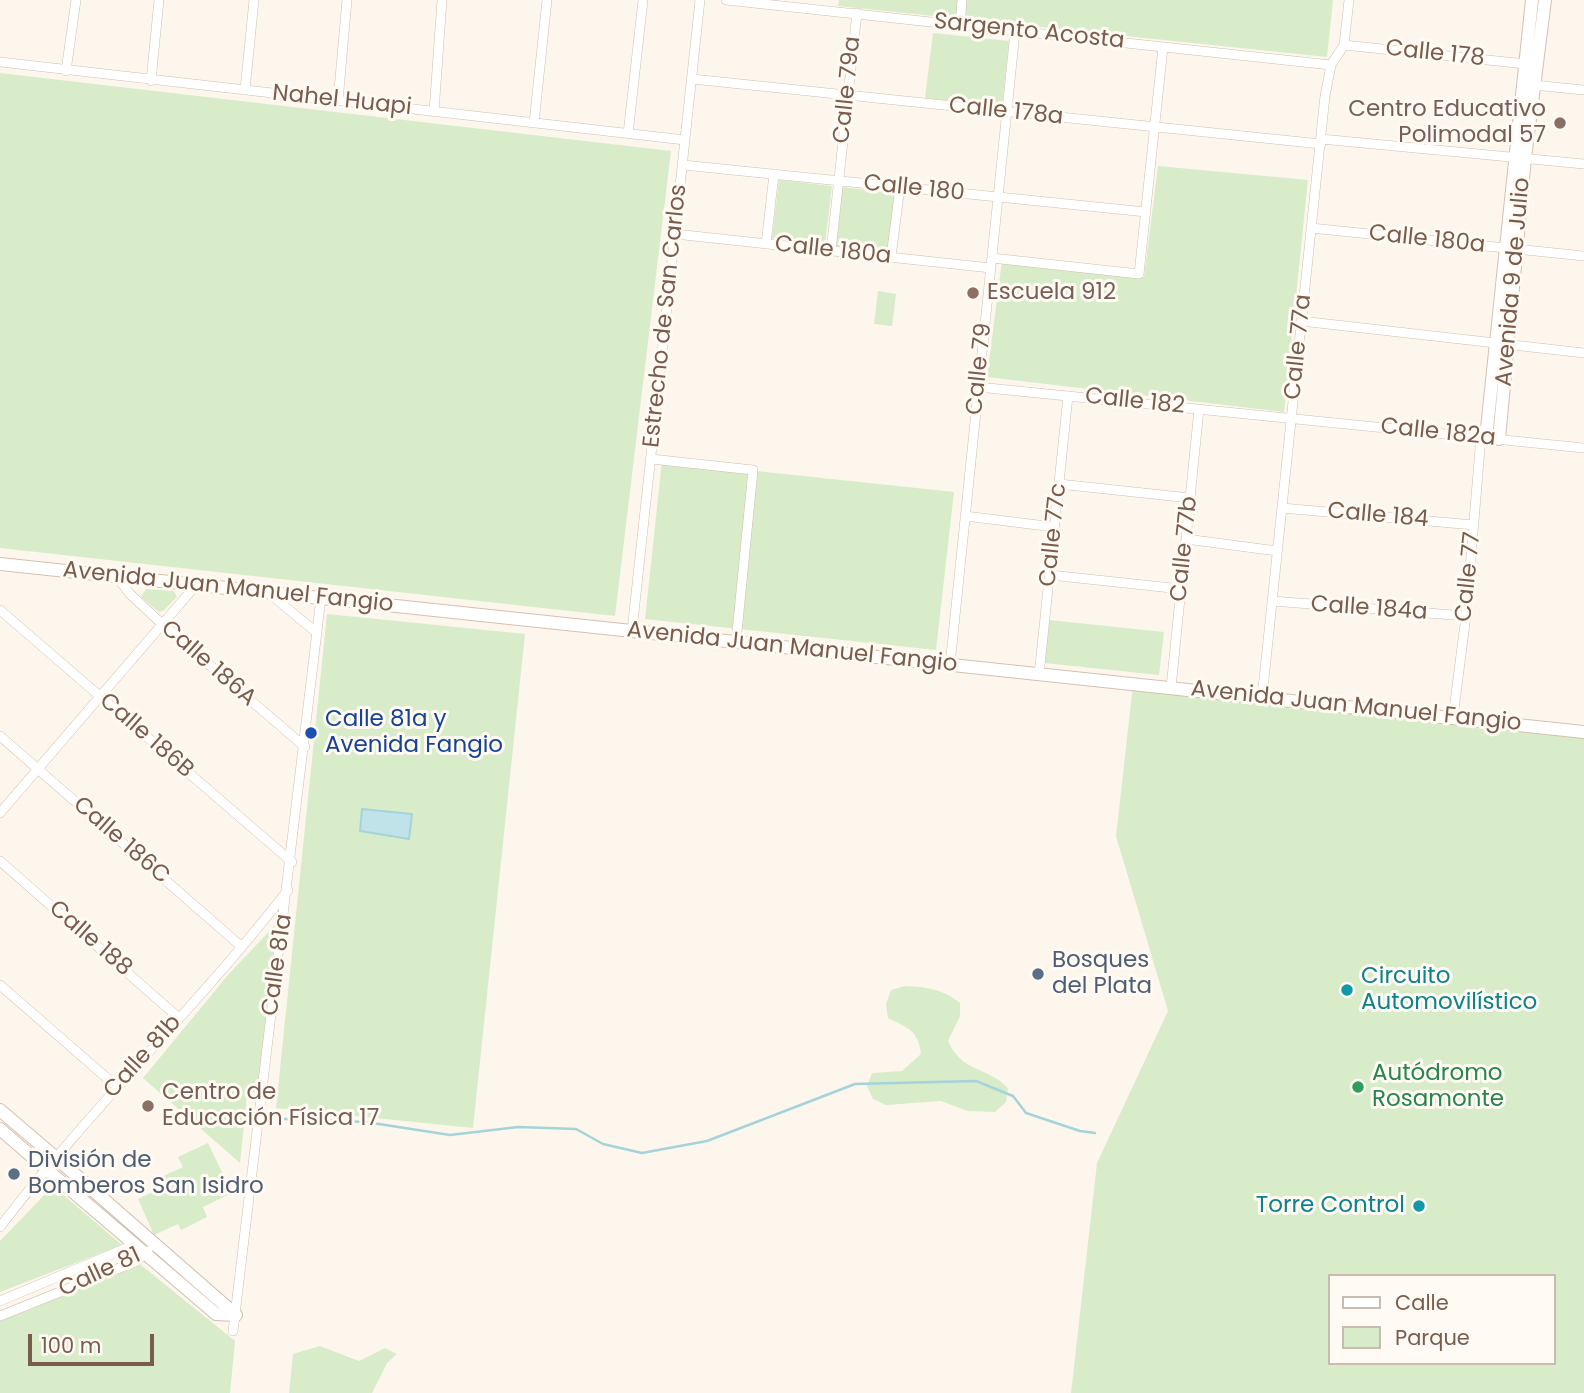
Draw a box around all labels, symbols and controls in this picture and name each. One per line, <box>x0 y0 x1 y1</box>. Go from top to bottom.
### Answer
street label: Sargento Acosta <box>932 8 1126 56</box>
street label: Calle 79a <box>829 35 867 145</box>
street label: Calle 178 <box>1384 35 1486 73</box>
street label: Nahel Huapi <box>271 80 413 122</box>
street label: Calle 178a <box>947 92 1065 132</box>
place label: Centro Educativo Polimodal 57 <box>1348 96 1546 150</box>
marker: Centro Educativo Polimodal 57 <box>1552 115 1568 131</box>
street label: Calle 180 <box>862 170 966 208</box>
street label: Avenida 9 de Julio <box>1491 176 1537 388</box>
street label: Estrecho de San Carlos <box>638 183 694 449</box>
street label: Calle 180a <box>1367 220 1487 260</box>
street label: Calle 180a <box>773 231 893 271</box>
place label: Escuela 912 <box>987 279 1116 307</box>
marker: Escuela 912 <box>965 285 981 301</box>
street label: Calle 77a <box>1280 293 1318 401</box>
street label: Calle 79 <box>961 322 999 416</box>
street label: Calle 182 <box>1084 383 1186 421</box>
street label: Calle 182a <box>1379 413 1497 453</box>
street label: Calle 77c <box>1035 482 1073 588</box>
street label: Calle 77b <box>1166 495 1204 603</box>
street label: Calle 184 <box>1326 498 1430 534</box>
street label: Calle 77 <box>1451 531 1487 623</box>
street label: Avenida Juan Manuel Fangio <box>61 557 395 619</box>
street label: Calle 184a <box>1310 591 1428 627</box>
street label: Calle 186A <box>155 615 261 713</box>
street label: Avenida Juan Manuel Fangio <box>625 617 959 679</box>
street label: Avenida Juan Manuel Fangio <box>1189 676 1523 738</box>
street label: Calle 186B <box>93 688 199 784</box>
place label: Calle 81a y Avenida Fangio <box>325 706 503 760</box>
marker: Calle 81a y Avenida Fangio <box>303 725 319 741</box>
street label: Calle 186C <box>67 791 175 891</box>
street label: Calle 188 <box>43 895 137 983</box>
street label: Calle 81a <box>257 912 299 1018</box>
place label: Bosques del Plata <box>1052 947 1152 1001</box>
place label: Circuito Automovilístico <box>1361 963 1537 1017</box>
marker: Bosques del Plata <box>1030 966 1046 982</box>
marker: Circuito Automovilístico <box>1339 982 1355 998</box>
street label: Calle 81b <box>98 1010 188 1104</box>
place label: Autódromo Rosamonte <box>1372 1060 1504 1114</box>
place label: Centro de Educación Física 17 <box>162 1079 379 1133</box>
marker: Autódromo Rosamonte <box>1350 1079 1366 1095</box>
marker: Centro de Educación Física 17 <box>140 1098 156 1114</box>
place label: División de Bomberos San Isidro <box>28 1147 264 1201</box>
marker: División de Bomberos San Isidro <box>6 1166 22 1182</box>
place label: Torre Control <box>1256 1192 1405 1220</box>
marker: Torre Control <box>1411 1198 1427 1214</box>
street label: Calle 81 <box>55 1242 145 1304</box>
legend <box>1328 1274 1556 1365</box>
text: Calle <box>1395 1288 1449 1317</box>
scale bar <box>32 1320 158 1364</box>
text: Parque <box>1395 1323 1470 1352</box>
text: 100 m <box>41 1331 101 1360</box>

